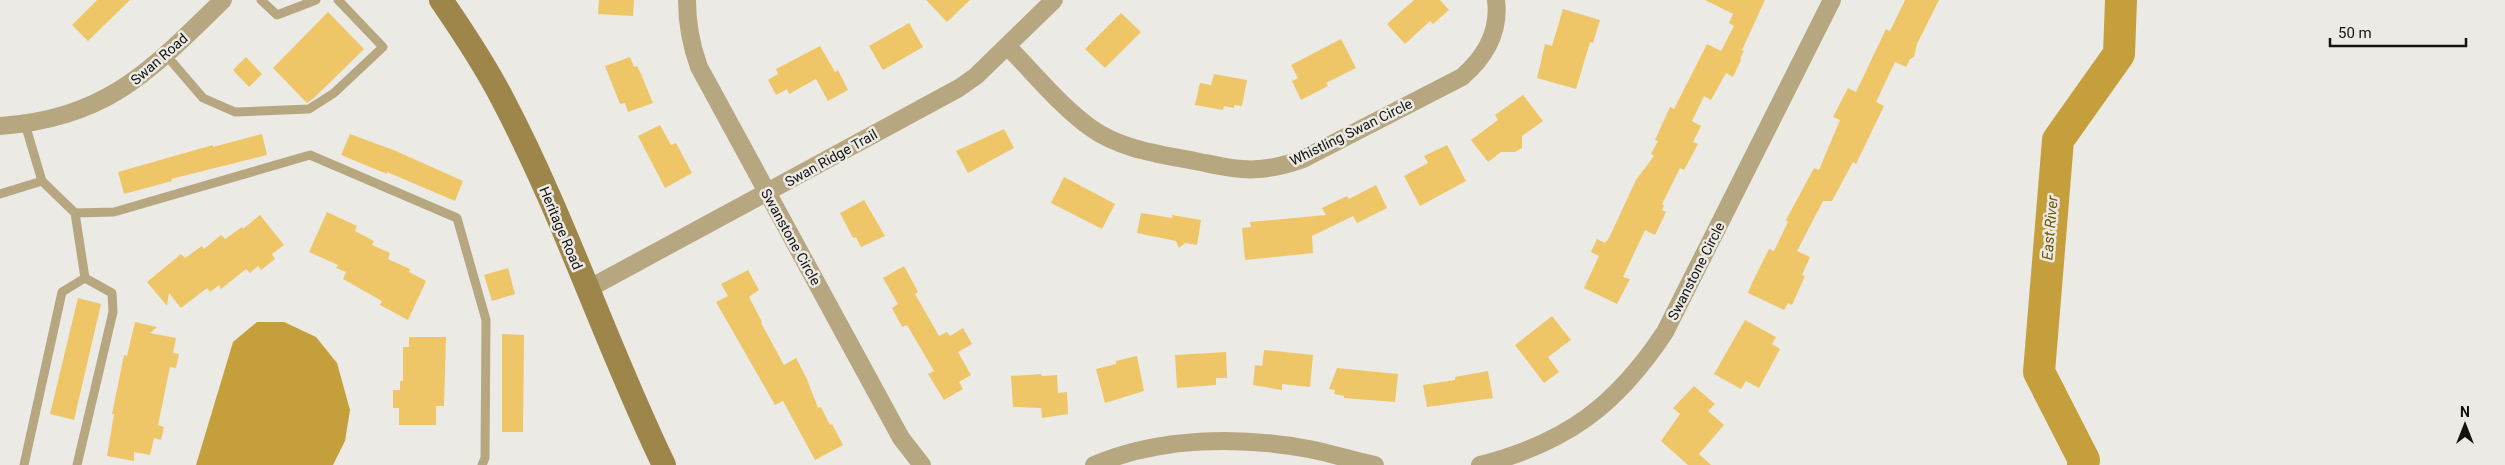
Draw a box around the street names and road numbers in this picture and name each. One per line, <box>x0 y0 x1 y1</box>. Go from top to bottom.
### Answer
street label: Swan Road <box>127 30 191 88</box>
street label: Whistling Swan Circle <box>1287 95 1415 169</box>
street label: Swan Ridge Trail <box>782 126 880 190</box>
street label: Heritage Road <box>536 184 586 272</box>
street label: Swanstone Circle <box>758 186 824 288</box>
street label: Swanstone Circle <box>1664 219 1728 323</box>

